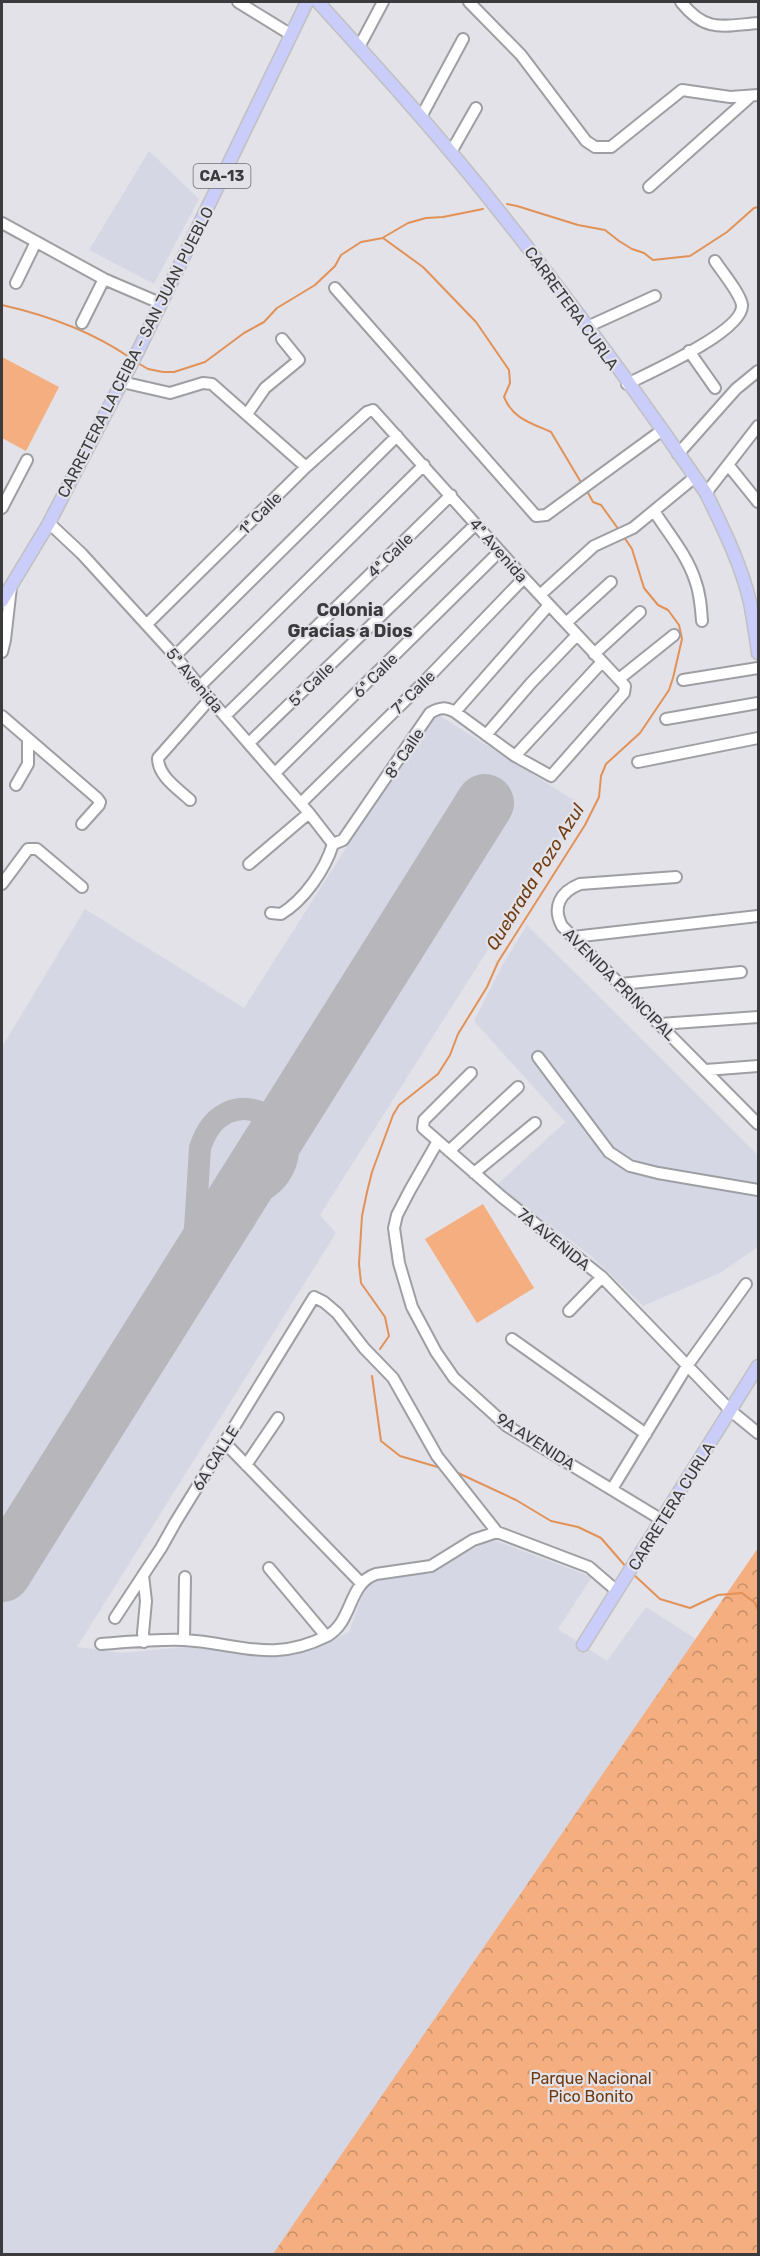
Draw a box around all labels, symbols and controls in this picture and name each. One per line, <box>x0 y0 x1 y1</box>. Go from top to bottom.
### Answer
road number: CA-13 <box>194 164 250 188</box>
street label: CARRETERA LA CEIBA - SAN JUAN PUEBLO <box>53 204 217 501</box>
street label: CARRETERA CURLA <box>521 243 623 374</box>
street label: 1ª Calle <box>235 488 286 539</box>
street label: 4ª Avenida <box>466 514 532 586</box>
street label: 4ª Calle <box>364 529 417 582</box>
district label: Colonia Gracias a Dios <box>287 599 413 642</box>
street label: 5ª Avenida <box>162 644 227 716</box>
street label: 6ª Calle <box>349 649 402 702</box>
street label: 5ª Calle <box>285 658 338 710</box>
street label: 7ª Calle <box>387 666 439 718</box>
street label: 8ª Calle <box>381 725 428 782</box>
water label: Quebrada Pozo Azul <box>481 799 589 954</box>
street label: AVENIDA PRINCIPAL <box>559 924 680 1045</box>
street label: 7A AVENIDA <box>513 1204 594 1275</box>
street label: 9A AVENIDA <box>493 1409 579 1474</box>
street label: 6A CALLE <box>188 1422 243 1494</box>
street label: CARRETERA CURLA <box>624 1438 719 1574</box>
park label: Parque Nacional Pico Bonito <box>530 2069 652 2106</box>

